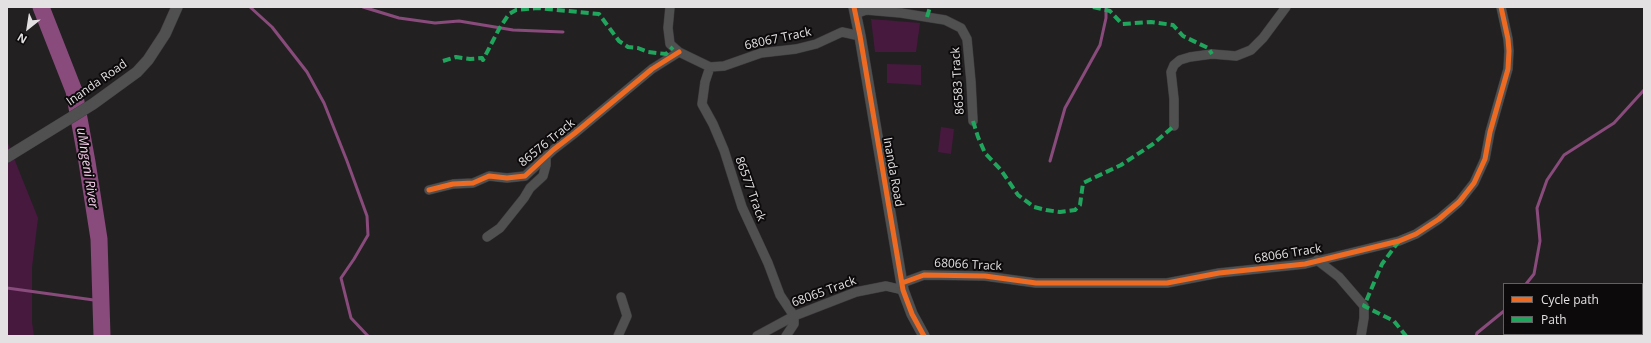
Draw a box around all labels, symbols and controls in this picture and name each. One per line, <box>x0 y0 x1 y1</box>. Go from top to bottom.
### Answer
north arrow <box>8 8 48 48</box>
street label: 68067 Track <box>743 25 813 53</box>
text: N <box>14 30 29 48</box>
street label: 86583 Track <box>948 47 968 115</box>
street label: Inanda Road <box>64 57 130 109</box>
street label: 86576 Track <box>516 116 578 170</box>
water label: uMngeni River <box>73 127 101 209</box>
street label: Inanda Road <box>880 136 906 208</box>
street label: 86577 Track <box>732 155 768 223</box>
street label: 68066 Track <box>1253 242 1323 266</box>
street label: 68066 Track <box>934 256 1002 274</box>
street label: 68065 Track <box>790 274 858 310</box>
legend <box>1503 283 1643 335</box>
text: Cycle path <box>1541 291 1599 308</box>
text: Path <box>1541 311 1567 328</box>

